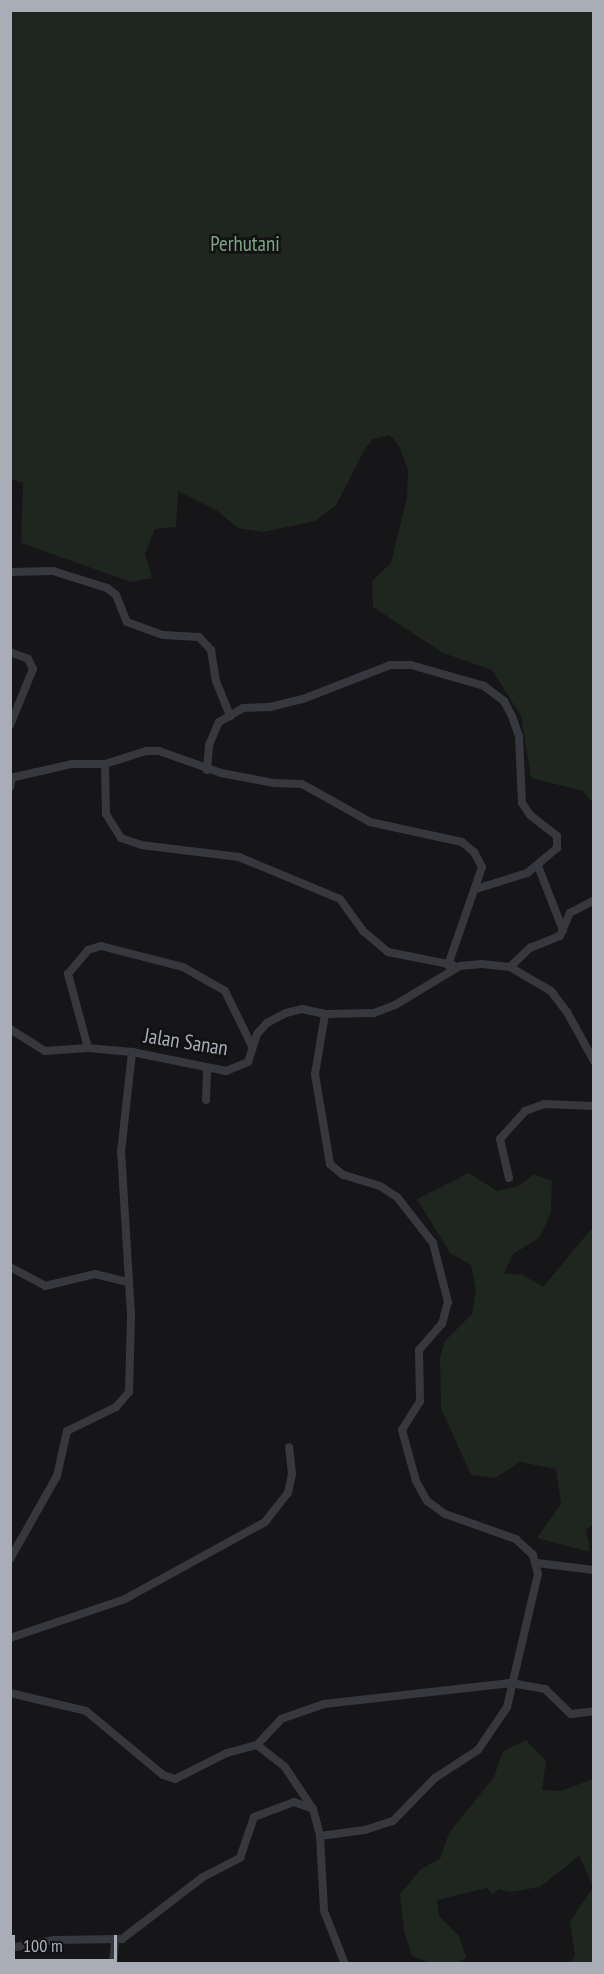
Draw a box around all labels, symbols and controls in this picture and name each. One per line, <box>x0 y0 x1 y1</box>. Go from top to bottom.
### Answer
park label: Perhutani <box>210 231 280 257</box>
street label: Jalan Sanan <box>142 1023 230 1061</box>
scale bar <box>15 1923 120 1961</box>
text: 100 m <box>23 1934 63 1957</box>

